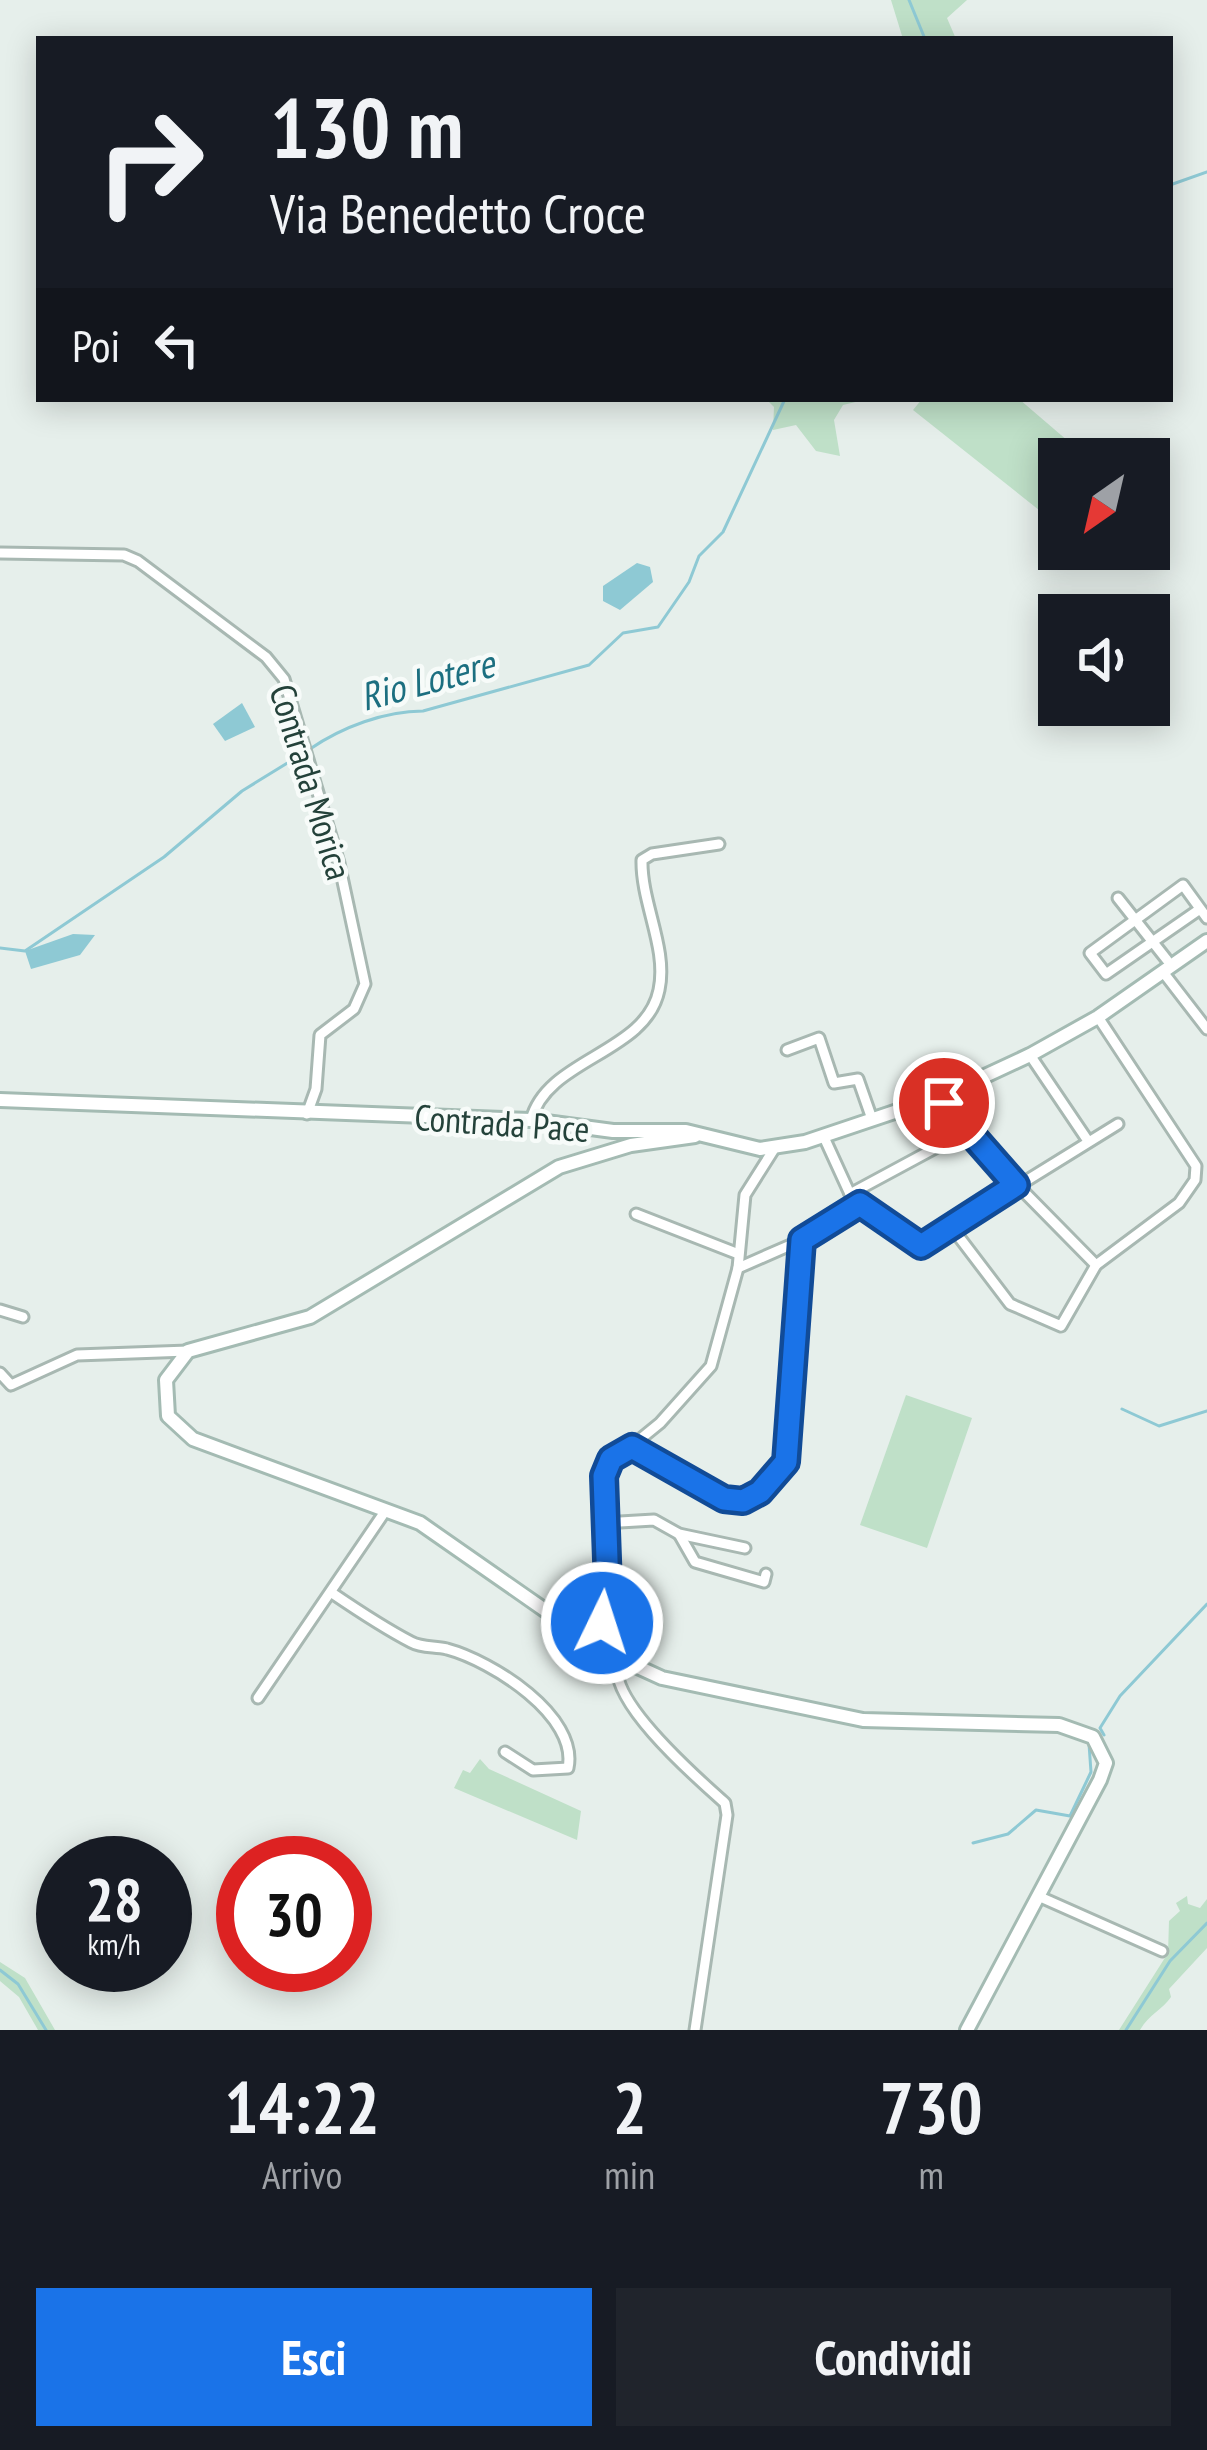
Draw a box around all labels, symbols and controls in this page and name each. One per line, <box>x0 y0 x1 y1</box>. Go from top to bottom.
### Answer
text: 130 m <box>270 72 463 181</box>
icon: right <box>72 84 228 240</box>
text: Via Benedetto Croce <box>270 178 646 248</box>
icon: left <box>144 312 210 378</box>
text: Poi <box>72 316 120 374</box>
north arrow <box>1038 438 1170 570</box>
map controls <box>1038 438 1170 726</box>
button: sound <box>1038 594 1170 726</box>
water label: Rio Lotere <box>354 636 502 722</box>
street label: Contrada Morica <box>259 678 363 885</box>
pin <box>893 1052 995 1154</box>
icon: arrive <box>911 1070 977 1136</box>
street label: Contrada Pace <box>413 1093 591 1152</box>
position arrow <box>539 1560 665 1686</box>
speed limit sign: 30 <box>216 1836 372 1992</box>
text: 28 <box>85 1860 143 1938</box>
text: km/h <box>87 1924 141 1963</box>
text: 14:22 <box>224 2060 380 2153</box>
text: 2 <box>613 2060 647 2153</box>
text: 730 <box>879 2060 983 2153</box>
text: Arrivo <box>262 2149 342 2200</box>
text: min <box>604 2149 655 2200</box>
text: m <box>918 2149 944 2200</box>
button: Esci <box>36 2288 592 2426</box>
button: Condividi <box>616 2288 1171 2426</box>

